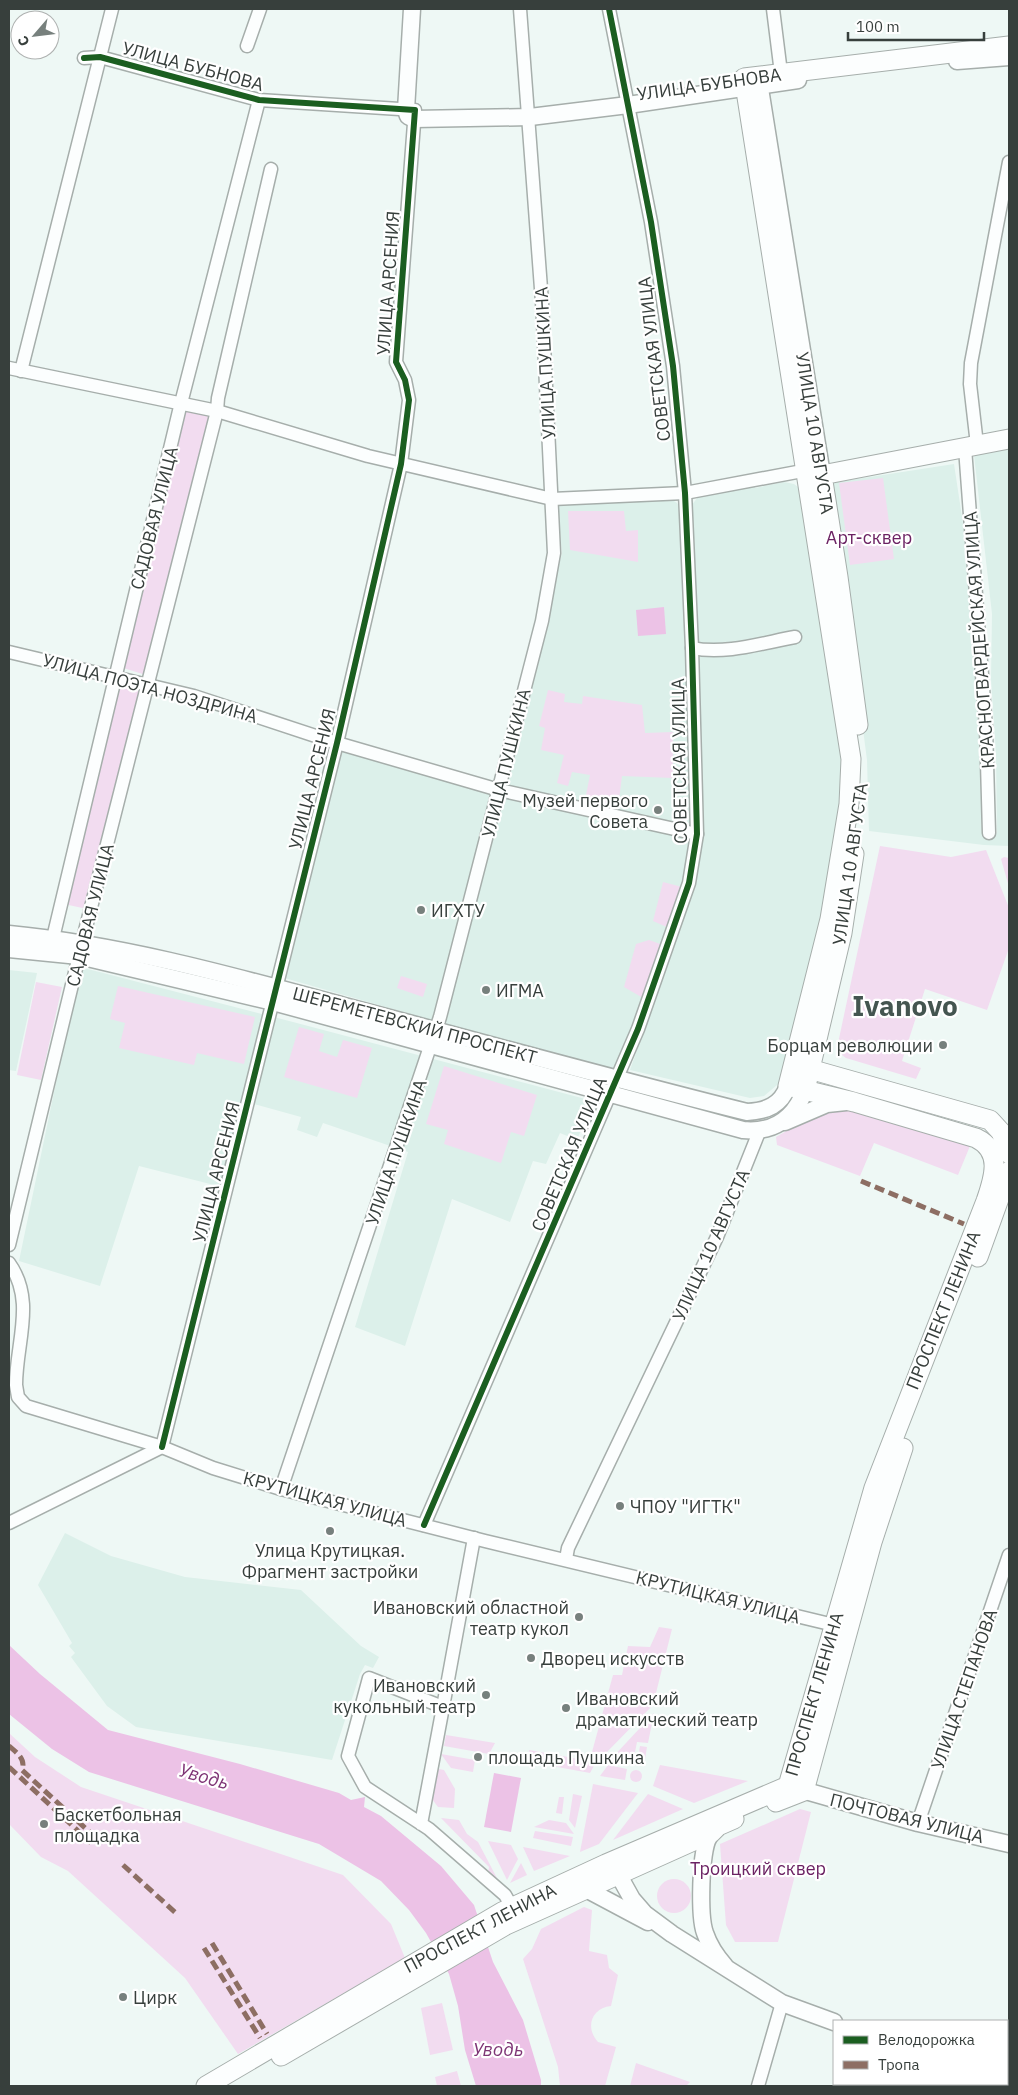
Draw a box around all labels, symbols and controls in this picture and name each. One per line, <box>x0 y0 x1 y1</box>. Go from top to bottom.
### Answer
north arrow <box>10 10 60 60</box>
scale bar <box>848 10 984 42</box>
text: 100 m <box>856 17 900 36</box>
text: С <box>13 33 34 49</box>
street label: УЛИЦА БУБНОВА <box>120 36 267 96</box>
street label: УЛИЦА БУБНОВА <box>635 62 783 106</box>
street label: УЛИЦА АРСЕНИЯ <box>371 210 405 356</box>
street label: СОВЕТСКАЯ УЛИЦА <box>632 275 676 443</box>
street label: УЛИЦА ПУШКИНА <box>529 286 560 440</box>
street label: УЛИЦА 10 АВГУСТА <box>791 350 839 516</box>
street label: САДОВАЯ УЛИЦА <box>125 444 183 592</box>
street label: КРАСНОГВАРДЕЙСКАЯ УЛИЦА <box>958 510 999 770</box>
park label: Арт-сквер <box>826 526 912 549</box>
street label: УЛИЦА ПОЭТА НОЗДРИНА <box>40 648 260 728</box>
street label: СОВЕТСКАЯ УЛИЦА <box>666 677 692 844</box>
street label: УЛИЦА ПУШКИНА <box>476 686 536 840</box>
street label: УЛИЦА АРСЕНИЯ <box>283 706 341 852</box>
street label: УЛИЦА 10 АВГУСТА <box>827 781 873 947</box>
place label: Музей первого Совета <box>522 789 648 833</box>
marker: Музей первого Совета <box>652 804 664 816</box>
street label: САДОВАЯ УЛИЦА <box>61 841 119 989</box>
place label: ИГХТУ <box>431 899 485 922</box>
marker: ИГХТУ <box>415 904 427 916</box>
place label: ИГМА <box>496 979 544 1002</box>
street label: ШЕРЕМЕТЕВСКИЙ ПРОСПЕКТ <box>290 981 540 1069</box>
marker: ИГМА <box>480 984 492 996</box>
district label: Ivanovo <box>852 987 958 1024</box>
place label: Борцам революции <box>767 1034 933 1057</box>
marker: Борцам революции <box>937 1039 949 1051</box>
street label: СОВЕТСКАЯ УЛИЦА <box>526 1073 612 1235</box>
street label: УЛИЦА ПУШКИНА <box>360 1075 432 1228</box>
street label: УЛИЦА АРСЕНИЯ <box>187 1099 245 1245</box>
street label: УЛИЦА 10 АВГУСТА <box>667 1165 755 1325</box>
street label: ПРОСПЕКТ ЛЕНИНА <box>901 1227 986 1393</box>
street label: КРУТИЦКАЯ УЛИЦА <box>241 1466 410 1532</box>
place label: ЧПОУ "ИГТК" <box>630 1495 741 1518</box>
marker: ЧПОУ "ИГТК" <box>614 1500 626 1512</box>
marker: Улица Крутицкая. Фрагмент застройки <box>324 1525 336 1537</box>
place label: Улица Крутицкая. Фрагмент застройки <box>242 1539 418 1583</box>
street label: КРУТИЦКАЯ УЛИЦА <box>633 1565 803 1629</box>
place label: Ивановский областной театр кукол <box>373 1596 569 1640</box>
street label: УЛИЦА СТЕПАНОВА <box>926 1605 1002 1772</box>
street label: ПРОСПЕКТ ЛЕНИНА <box>780 1609 849 1779</box>
marker: Ивановский областной театр кукол <box>573 1611 585 1623</box>
place label: Дворец искусств <box>541 1647 684 1670</box>
marker: Дворец искусств <box>525 1652 537 1664</box>
place label: Ивановский кукольный театр <box>333 1674 476 1718</box>
place label: Ивановский драматический театр <box>576 1687 758 1731</box>
marker: Ивановский кукольный театр <box>480 1689 492 1701</box>
marker: Ивановский драматический театр <box>560 1702 572 1714</box>
place label: площадь Пушкина <box>488 1746 645 1769</box>
marker: площадь Пушкина <box>472 1751 484 1763</box>
water label: Уводь <box>176 1758 232 1794</box>
street label: ПОЧТОВАЯ УЛИЦА <box>828 1788 987 1848</box>
place label: Баскетбольная площадка <box>54 1803 182 1847</box>
marker: Баскетбольная площадка <box>38 1818 50 1830</box>
park label: Троицкий сквер <box>690 1857 826 1880</box>
street label: ПРОСПЕКТ ЛЕНИНА <box>400 1878 561 1978</box>
place label: Цирк <box>133 1986 177 2009</box>
marker: Цирк <box>117 1991 129 2003</box>
legend <box>833 2020 1008 2085</box>
text: Велодорожка <box>878 2030 975 2049</box>
water label: Уводь <box>473 2037 523 2061</box>
text: Тропа <box>878 2055 920 2074</box>

